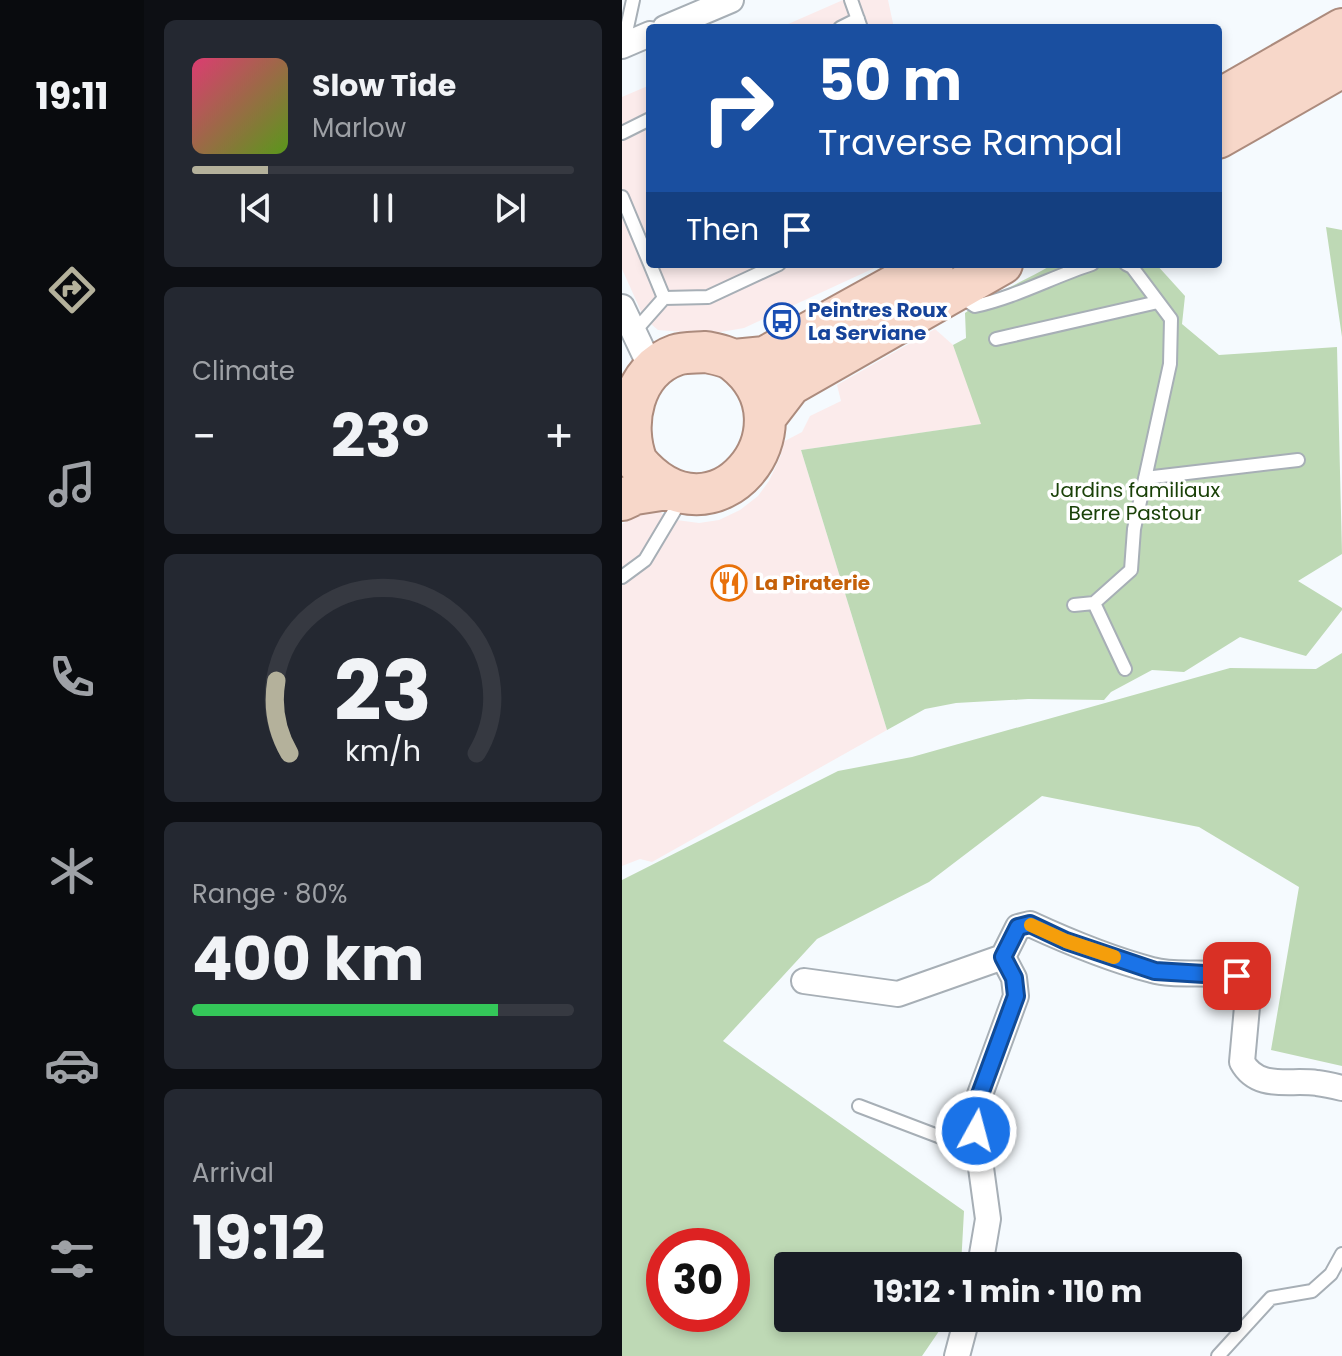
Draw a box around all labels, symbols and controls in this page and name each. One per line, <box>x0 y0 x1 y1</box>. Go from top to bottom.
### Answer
text: 50 m <box>818 41 962 120</box>
icon: right <box>686 56 790 160</box>
text: Slow Tide <box>312 64 456 107</box>
text: 19:11 <box>36 71 108 122</box>
text: Marlow <box>312 110 406 146</box>
text: Traverse Rampal <box>818 117 1123 168</box>
icon: previous <box>234 186 278 230</box>
icon: pause <box>361 186 405 230</box>
icon: next <box>488 186 532 230</box>
text: Then <box>686 208 759 251</box>
icon: arrive <box>775 208 819 252</box>
icon: directions <box>44 262 100 318</box>
place label: Peintres Roux La Serviane <box>808 296 948 347</box>
bus stop icon: Peintres Roux La Serviane <box>763 302 801 340</box>
text: Climate <box>192 353 295 389</box>
text: 23° <box>331 394 429 478</box>
text: − <box>192 406 216 467</box>
text: + <box>544 406 574 467</box>
icon: music <box>44 456 100 512</box>
park label: Jardins familiaux Berre Pastour <box>1050 476 1220 527</box>
restaurant icon: La Piraterie <box>710 564 748 602</box>
place label: La Piraterie <box>755 569 870 597</box>
text: 23 <box>334 633 432 749</box>
icon: phone <box>44 649 100 705</box>
text: km/h <box>345 731 421 771</box>
icon: climate <box>44 843 100 899</box>
text: Range · 80% <box>192 876 348 912</box>
text: 400 km <box>192 917 424 1001</box>
pin <box>1203 942 1271 1010</box>
icon: arrive <box>1215 954 1259 998</box>
icon: car <box>44 1037 100 1093</box>
position arrow <box>934 1089 1018 1173</box>
text: Arrival <box>192 1155 274 1191</box>
text: 19:12 <box>192 1196 325 1280</box>
speed limit sign: 30 <box>646 1228 750 1332</box>
icon: filters <box>44 1231 100 1287</box>
text: 19:12 · 1 min · 110 m <box>874 1270 1142 1313</box>

